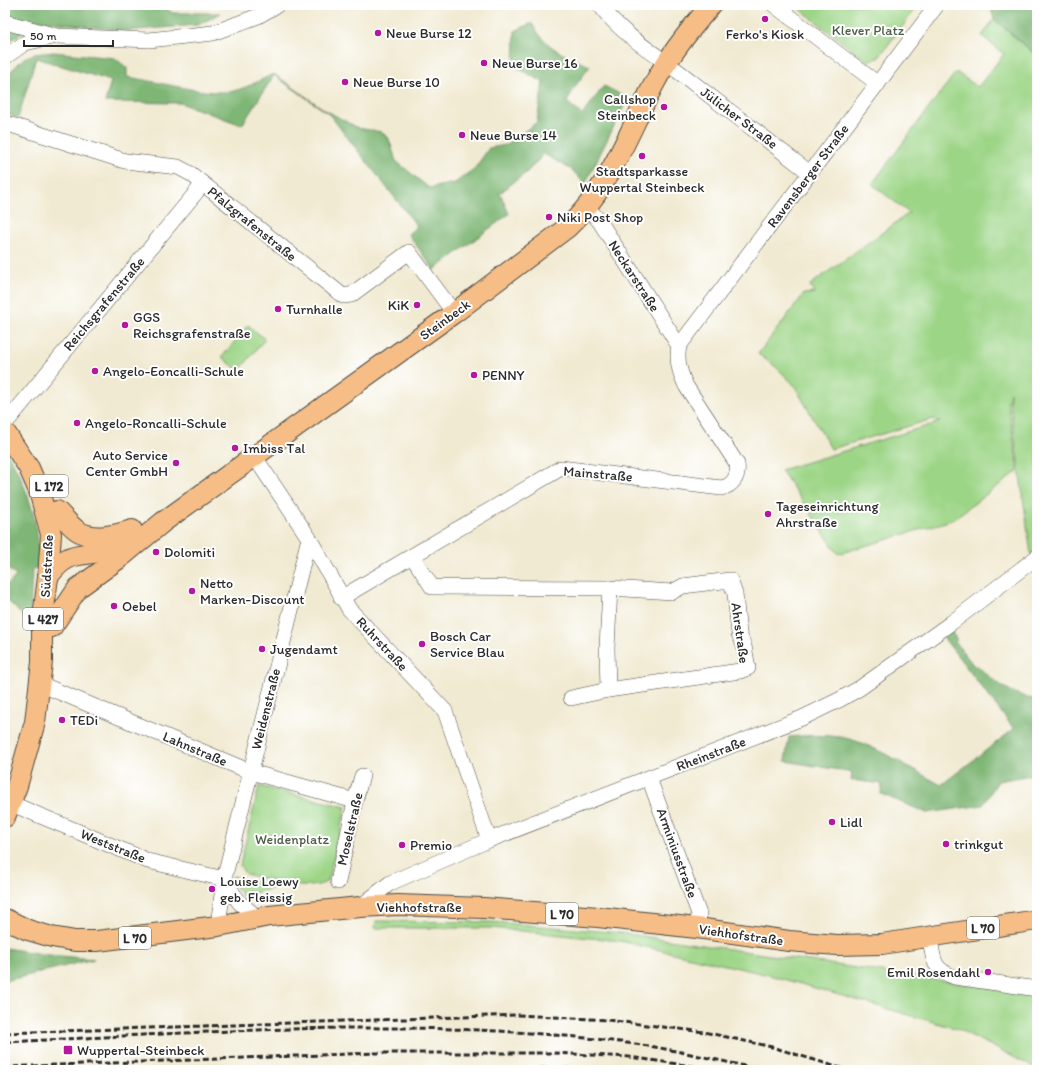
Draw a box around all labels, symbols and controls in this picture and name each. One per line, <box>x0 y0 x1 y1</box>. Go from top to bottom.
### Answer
marker: Ferko's Kiosk <box>760 14 770 24</box>
scale bar <box>24 22 113 48</box>
park label: Klever Platz <box>832 22 905 39</box>
place label: Neue Burse 12 <box>386 25 472 42</box>
place label: Ferko's Kiosk <box>726 26 804 43</box>
marker: Neue Burse 12 <box>373 28 383 38</box>
text: 50 m <box>30 29 56 43</box>
place label: Neue Burse 16 <box>492 55 578 72</box>
marker: Neue Burse 16 <box>479 58 489 68</box>
place label: Neue Burse 10 <box>353 74 440 91</box>
marker: Neue Burse 10 <box>340 77 350 87</box>
street label: Jülicher Straße <box>697 83 781 153</box>
place label: Callshop Steinbeck <box>597 91 656 124</box>
marker: Callshop Steinbeck <box>659 102 669 112</box>
street label: Ravensberger Straße <box>763 121 853 231</box>
place label: Neue Burse 14 <box>470 127 557 144</box>
marker: Neue Burse 14 <box>457 130 467 140</box>
marker: Stadtsparkasse Wuppertal Steinbeck <box>637 151 647 161</box>
place label: Stadtsparkasse Wuppertal Steinbeck <box>579 163 705 196</box>
street label: Pfalzgrafenstraße <box>204 183 300 265</box>
place label: Niki Post Shop <box>557 209 643 226</box>
marker: Niki Post Shop <box>544 212 554 222</box>
street label: Neckarstraße <box>605 237 664 315</box>
street label: Reichsgrafenstraße <box>60 253 148 354</box>
street label: Steinbeck <box>416 296 474 344</box>
place label: KiK <box>388 297 409 314</box>
marker: KiK <box>412 300 422 310</box>
place label: Turnhalle <box>286 301 343 318</box>
marker: Turnhalle <box>273 304 283 314</box>
place label: GGS Reichsgrafenstraße <box>133 309 251 342</box>
marker: GGS Reichsgrafenstraße <box>120 320 130 330</box>
place label: Angelo-Eoncalli-Schule <box>103 363 244 380</box>
marker: Angelo-Eoncalli-Schule <box>90 366 100 376</box>
place label: PENNY <box>482 367 525 384</box>
marker: PENNY <box>469 370 479 380</box>
place label: Angelo-Roncalli-Schule <box>85 415 227 432</box>
marker: Angelo-Roncalli-Schule <box>72 418 82 428</box>
place label: Imbiss Tal <box>243 440 305 457</box>
marker: Imbiss Tal <box>230 443 240 453</box>
place label: Auto Service Center GmbH <box>85 447 168 480</box>
marker: Auto Service Center GmbH <box>171 458 181 468</box>
street label: Mainstraße <box>563 463 634 486</box>
road number: L 172 <box>30 475 68 497</box>
place label: Tageseinrichtung Ahrstraße <box>776 498 880 531</box>
marker: Tageseinrichtung Ahrstraße <box>763 509 773 519</box>
street label: Südstraße <box>37 534 57 598</box>
place label: Dolomiti <box>164 544 215 561</box>
marker: Dolomiti <box>151 547 161 557</box>
place label: Netto Marken-Discount <box>200 575 305 608</box>
marker: Netto Marken-Discount <box>187 586 197 596</box>
place label: Oebel <box>122 598 157 615</box>
marker: Oebel <box>109 601 119 611</box>
street label: Ahrstraße <box>727 602 753 665</box>
road number: L 427 <box>23 608 63 630</box>
street label: Ruhrstraße <box>353 613 412 675</box>
place label: Bosch Car Service Blau <box>430 628 505 661</box>
marker: Bosch Car Service Blau <box>417 639 427 649</box>
place label: Jugendamt <box>270 641 338 658</box>
marker: Jugendamt <box>257 644 267 654</box>
street label: Weidenstraße <box>248 666 284 751</box>
place label: TEDi <box>70 712 98 729</box>
marker: TEDi <box>57 715 67 725</box>
street label: Lahnstraße <box>160 728 230 770</box>
street label: Rheinstraße <box>674 733 748 775</box>
street label: Moselstraße <box>333 791 367 867</box>
street label: Arminiusstraße <box>653 806 701 901</box>
place label: Lidl <box>840 814 862 831</box>
marker: Lidl <box>827 817 837 827</box>
street label: Weststraße <box>78 825 148 867</box>
park label: Weidenplatz <box>255 831 330 848</box>
place label: trinkgut <box>954 836 1003 853</box>
place label: Premio <box>410 837 452 854</box>
marker: trinkgut <box>941 839 951 849</box>
marker: Premio <box>397 840 407 850</box>
place label: Louise Loewy geb. Fleissig <box>220 873 299 906</box>
marker: Louise Loewy geb. Fleissig <box>207 884 217 894</box>
street label: Viehhofstraße <box>376 899 462 916</box>
road number: L 70 <box>546 903 578 925</box>
road number: L 70 <box>967 917 999 939</box>
street label: Viehhofstraße <box>698 921 785 949</box>
road number: L 70 <box>119 927 151 949</box>
place label: Emil Rosendahl <box>887 964 980 981</box>
marker: Emil Rosendahl <box>983 967 993 977</box>
place label: Wuppertal-Steinbeck <box>77 1042 205 1059</box>
marker: Wuppertal-Steinbeck <box>62 1044 74 1056</box>

